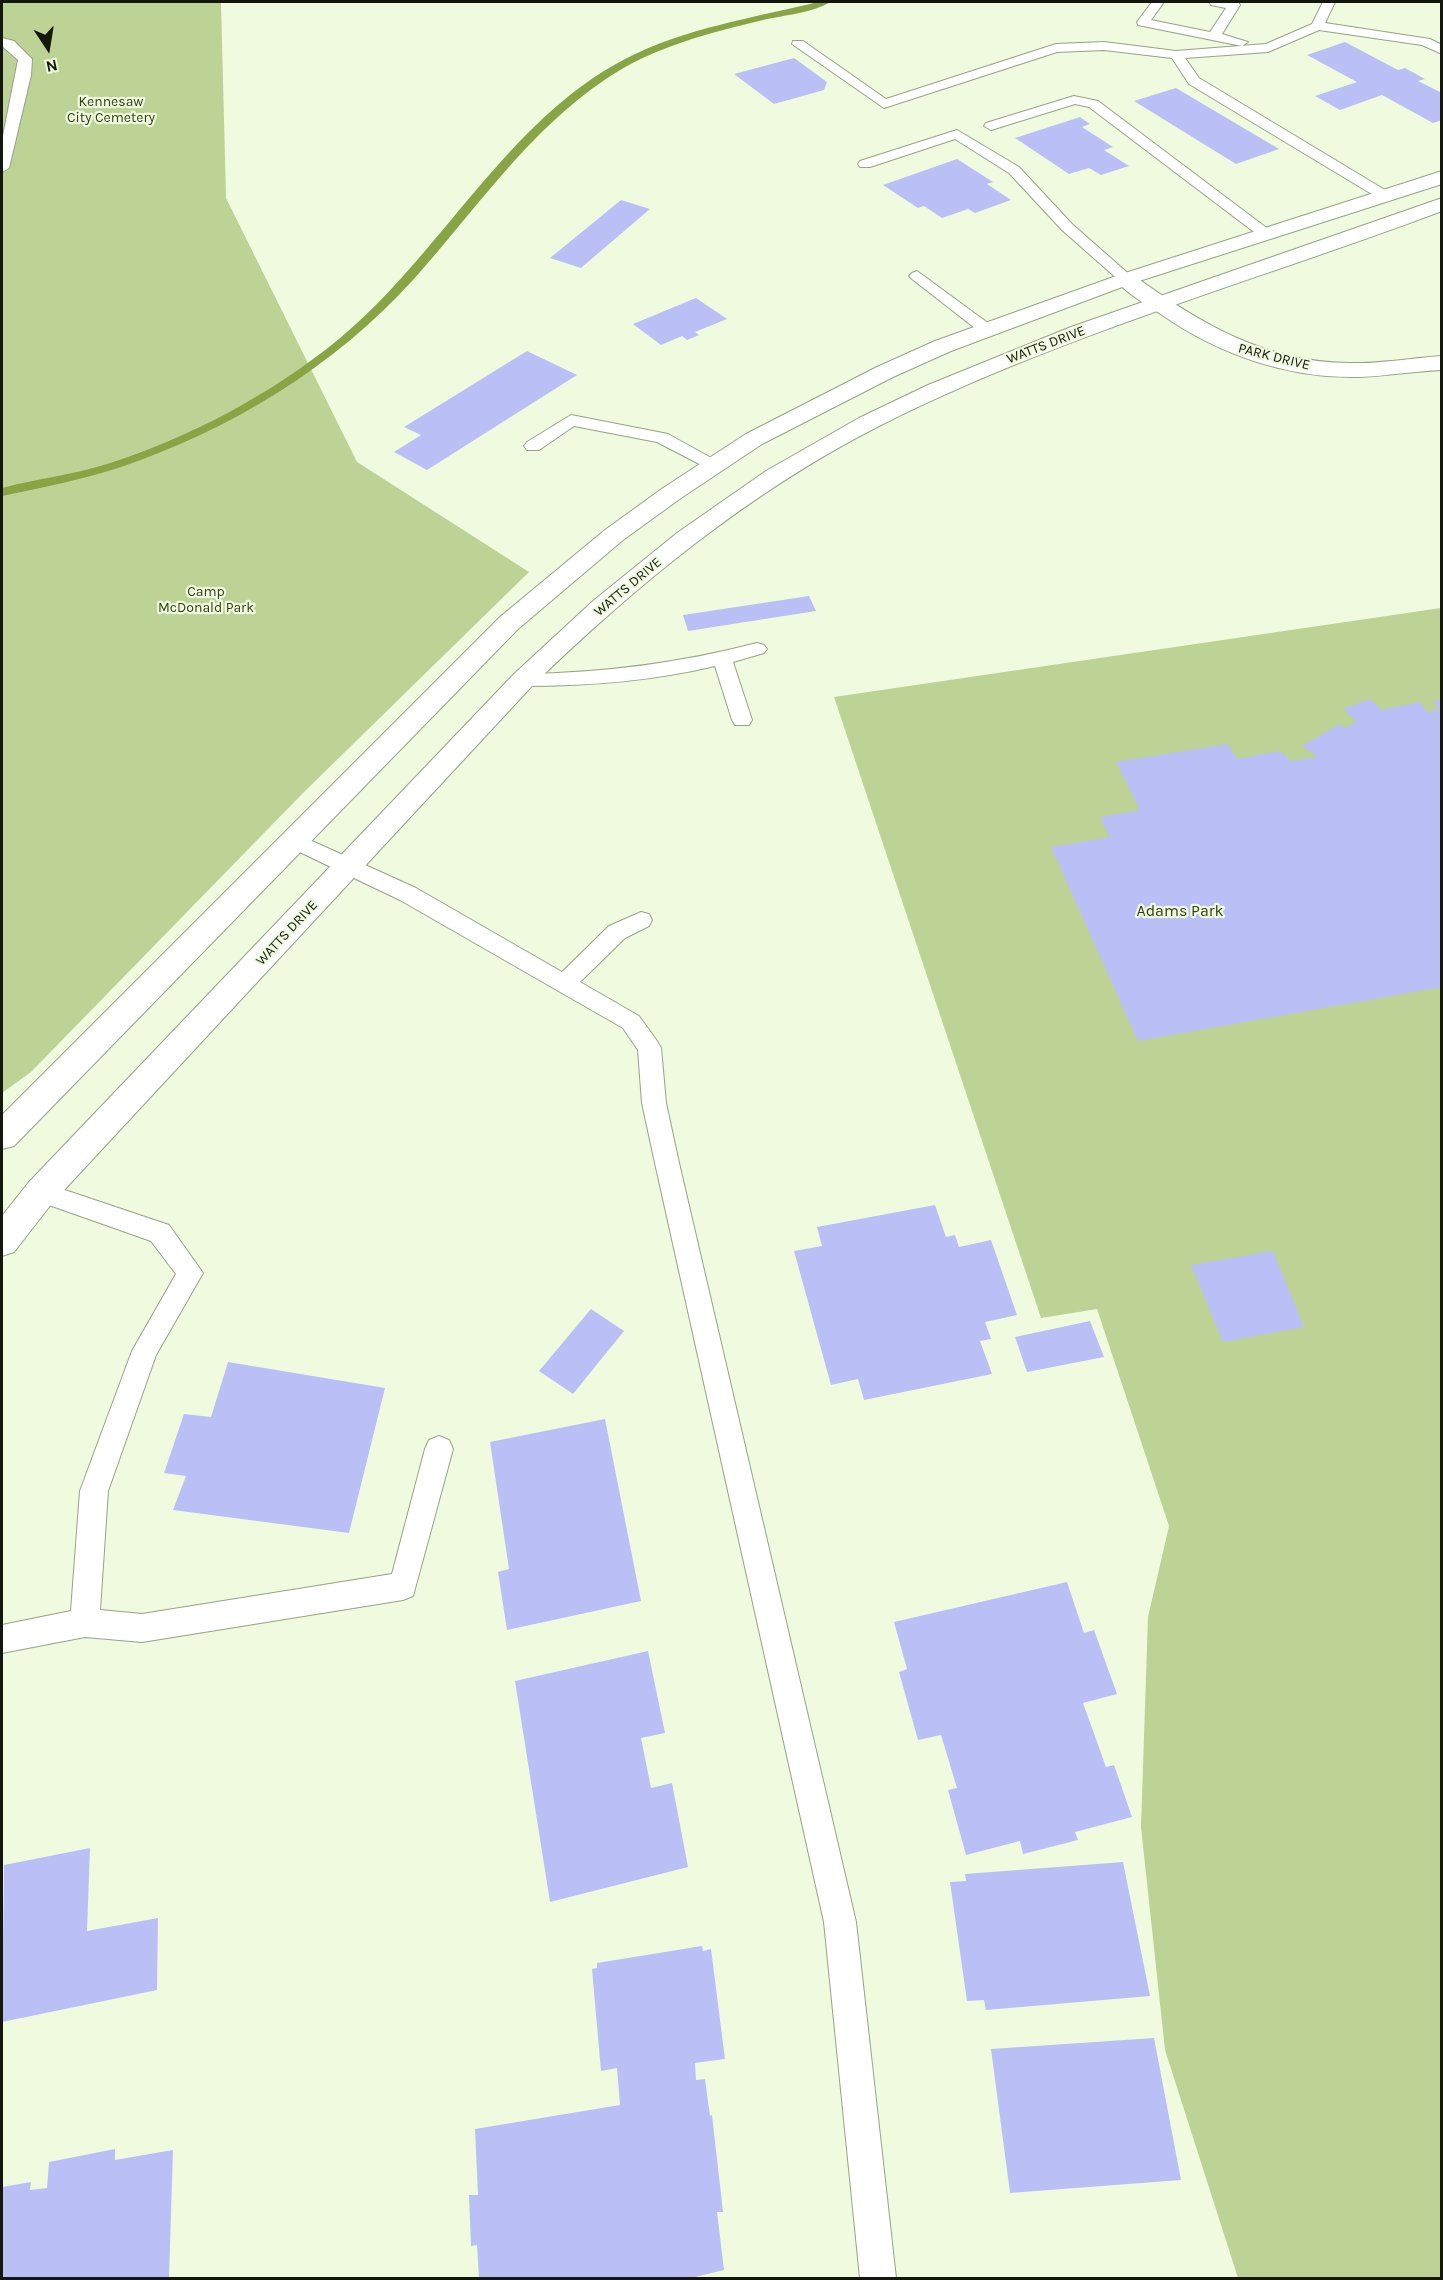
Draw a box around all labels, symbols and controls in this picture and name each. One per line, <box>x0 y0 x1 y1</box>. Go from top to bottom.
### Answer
north arrow <box>18 18 78 78</box>
text: N <box>44 56 59 77</box>
park label: Kennesaw City Cemetery <box>67 94 155 126</box>
street label: WATTS DRIVE <box>1004 322 1088 368</box>
street label: PARK DRIVE <box>1236 340 1312 374</box>
street label: WATTS DRIVE <box>591 554 665 620</box>
park label: Camp McDonald Park <box>158 584 254 616</box>
street label: WATTS DRIVE <box>253 897 321 969</box>
park label: Adams Park <box>1136 901 1224 921</box>

